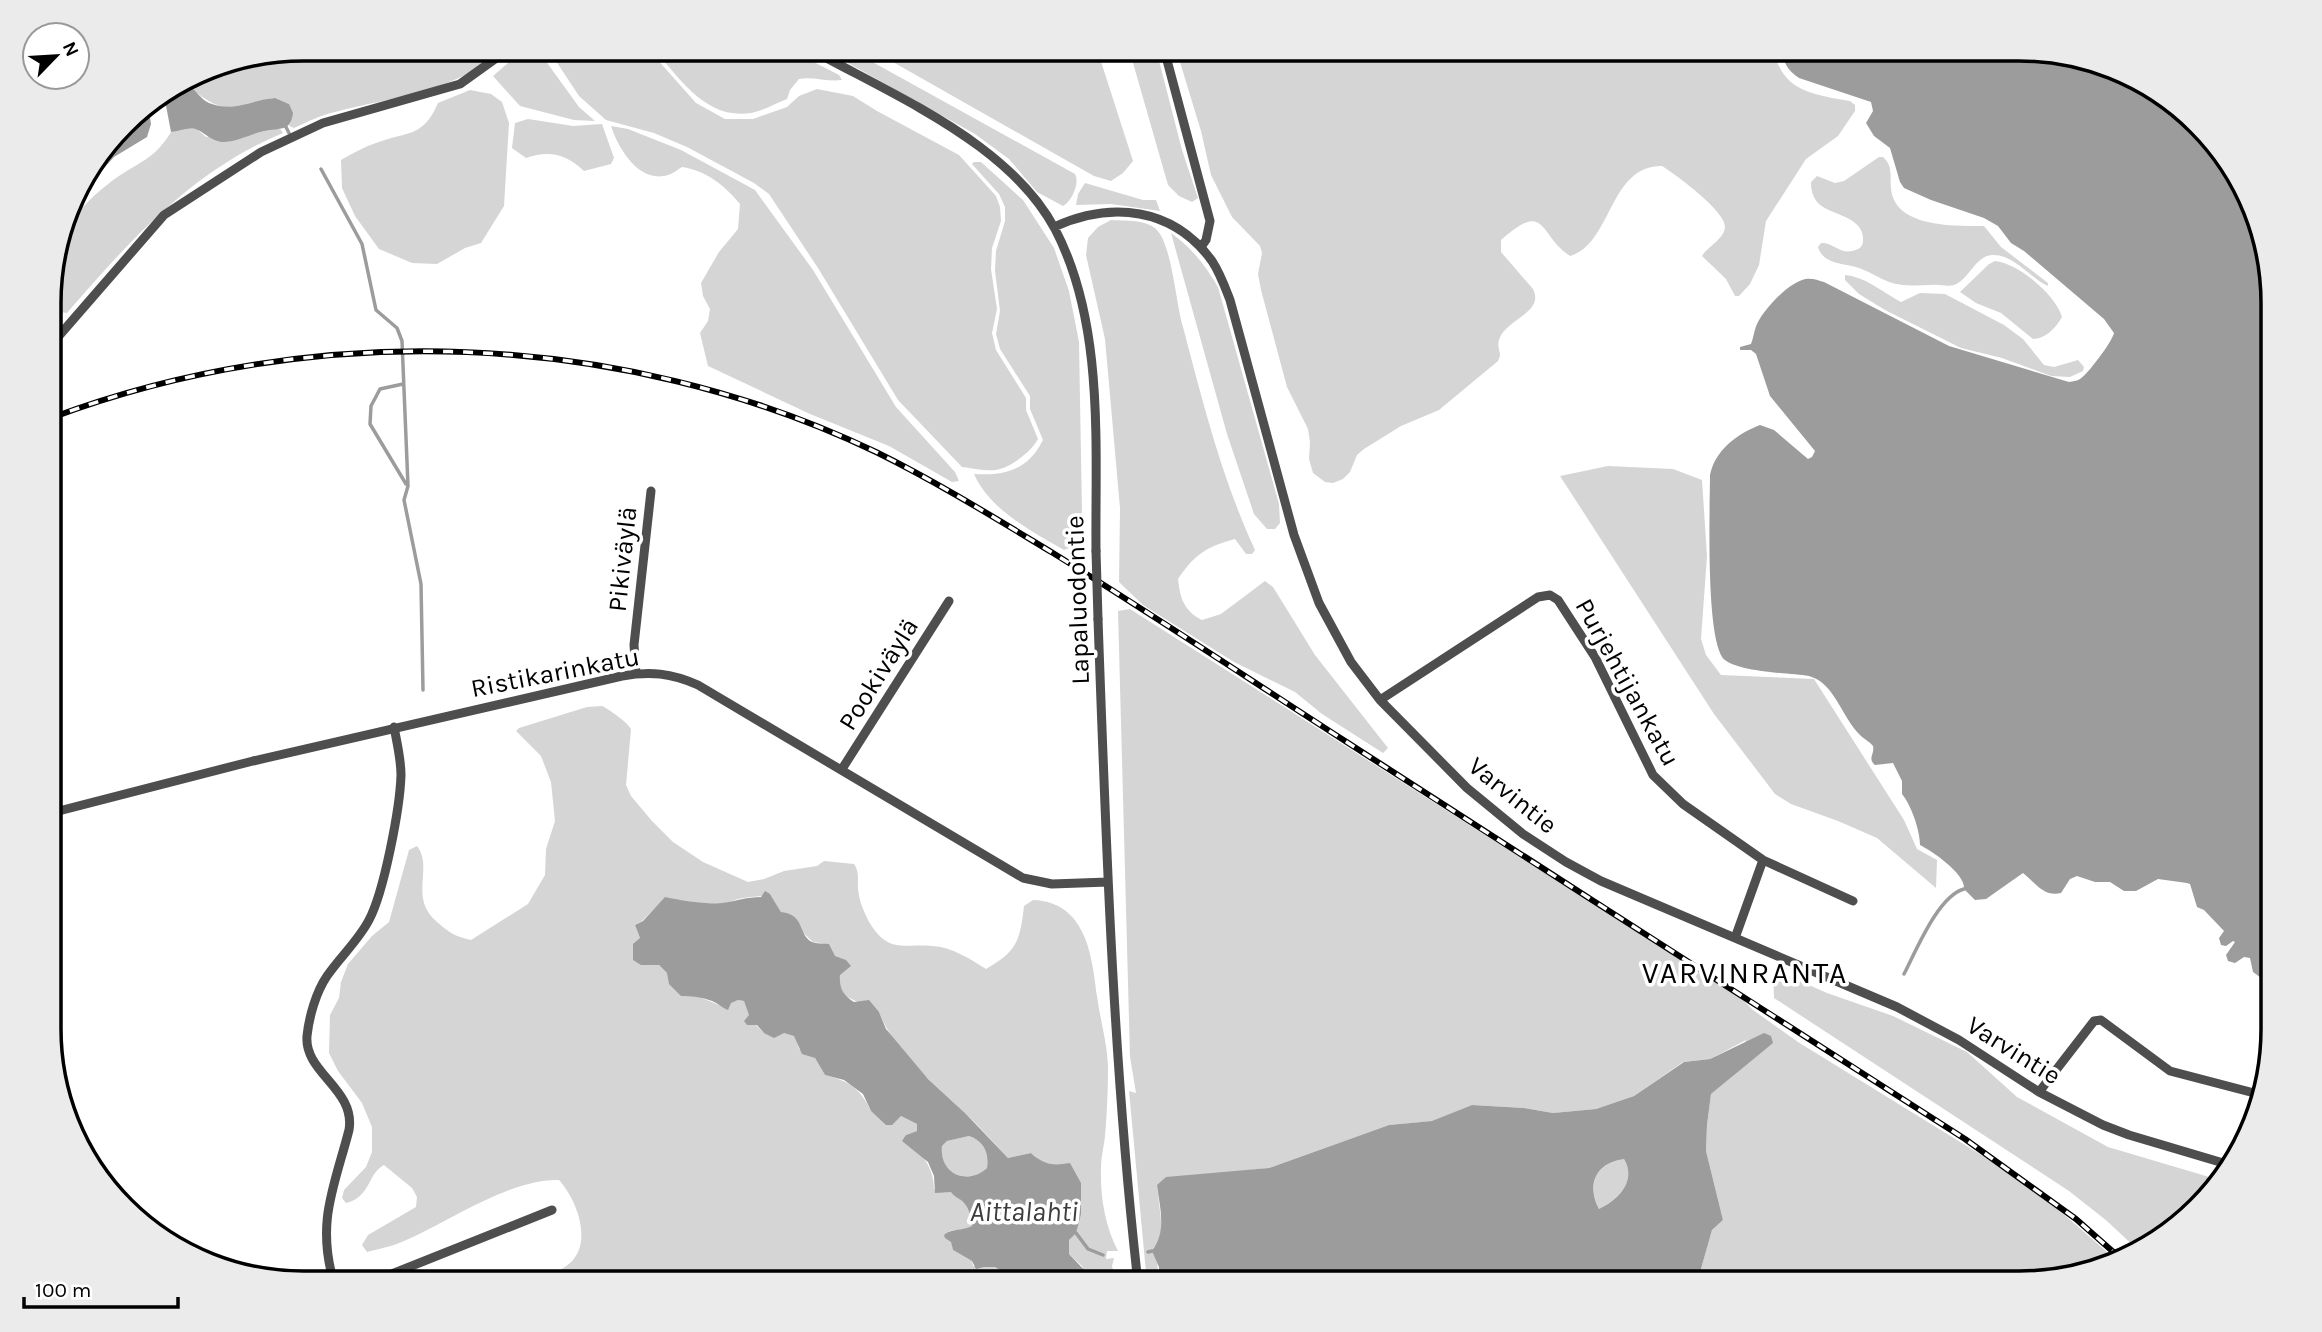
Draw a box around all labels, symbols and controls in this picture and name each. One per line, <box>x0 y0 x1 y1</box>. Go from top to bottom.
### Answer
north arrow <box>21 21 91 91</box>
text: N <box>58 38 83 60</box>
street label: Pikiväylä <box>602 505 643 613</box>
street label: Lapaluodontie <box>1059 515 1096 685</box>
street label: Purjehtijankatu <box>1569 593 1686 771</box>
street label: Pookiväylä <box>832 612 925 736</box>
street label: Ristikarinkatu <box>468 641 642 704</box>
street label: Varvintie <box>1462 750 1563 840</box>
district label: VARVINRANTA <box>1642 955 1848 991</box>
street label: Varvintie <box>1961 1009 2066 1091</box>
water label: Aittalahti <box>970 1195 1078 1228</box>
scale bar <box>24 1266 178 1310</box>
text: 100 m <box>35 1278 92 1302</box>

